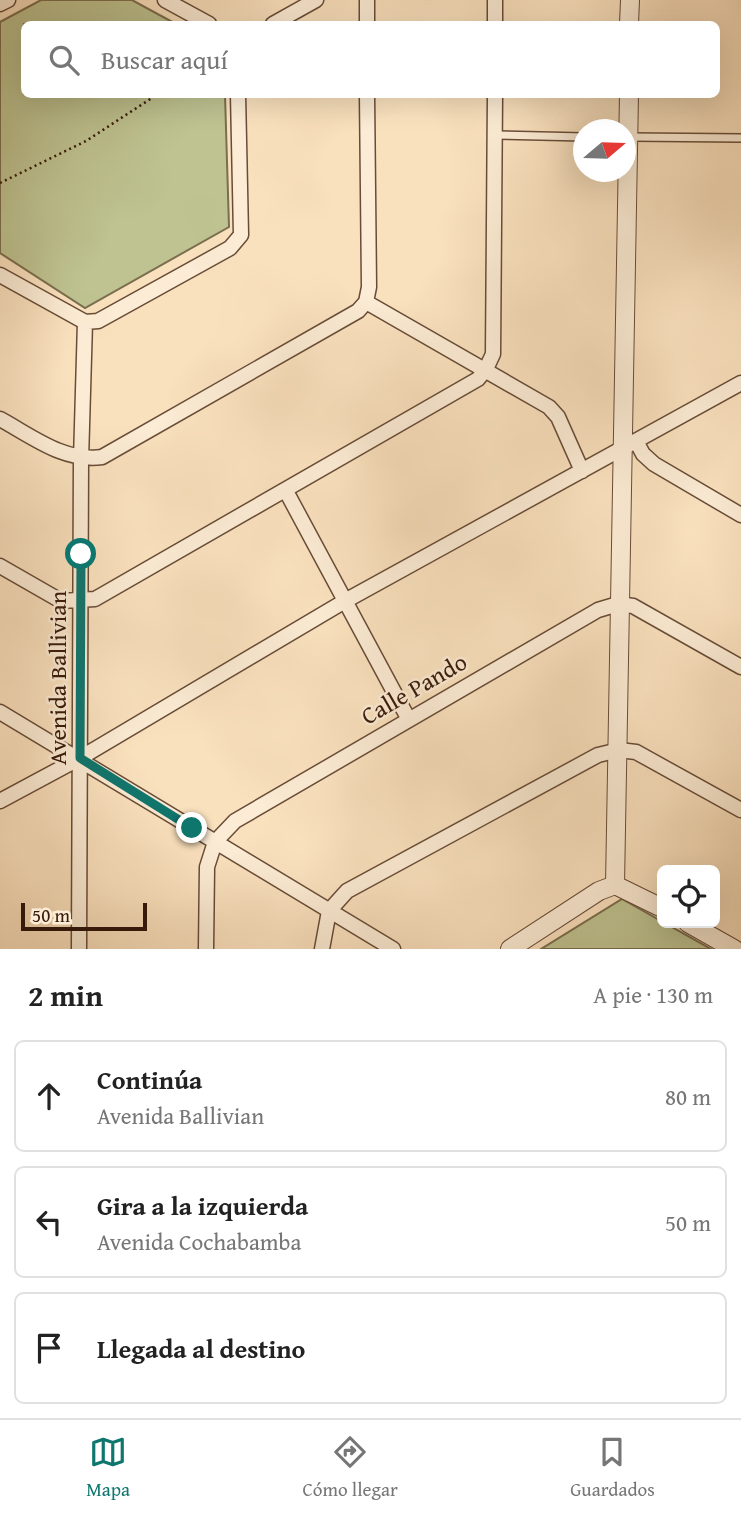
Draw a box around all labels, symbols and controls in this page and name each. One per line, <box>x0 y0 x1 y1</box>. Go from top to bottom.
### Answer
search box <box>21 21 720 98</box>
text: Buscar aquí <box>101 40 228 79</box>
icon: search <box>45 41 83 79</box>
north arrow <box>573 119 636 182</box>
route start <box>65 538 96 569</box>
street label: Avenida Ballivian <box>40 590 75 765</box>
street label: Calle Pando <box>354 644 473 733</box>
route end <box>176 812 207 843</box>
map controls <box>657 865 720 928</box>
button: locate <box>657 865 720 928</box>
scale bar <box>21 900 147 932</box>
text: 50 m <box>32 901 70 929</box>
text: 2 min <box>28 973 103 1017</box>
text: A pie · 130 m <box>593 978 713 1011</box>
text: Continúa <box>97 1060 202 1099</box>
icon: ahead <box>30 1077 68 1115</box>
text: 80 m <box>665 1080 711 1113</box>
text: Avenida Ballivian <box>97 1099 264 1132</box>
text: Gira a la izquierda <box>97 1186 308 1225</box>
icon: left <box>30 1203 68 1241</box>
text: 50 m <box>665 1206 711 1239</box>
text: Avenida Cochabamba <box>97 1225 301 1258</box>
icon: arrive <box>30 1329 68 1367</box>
text: Llegada al destino <box>97 1329 305 1368</box>
tab: Mapa <box>86 1433 130 1503</box>
tab: Cómo llegar <box>302 1433 398 1503</box>
tab: Guardados <box>570 1433 655 1503</box>

